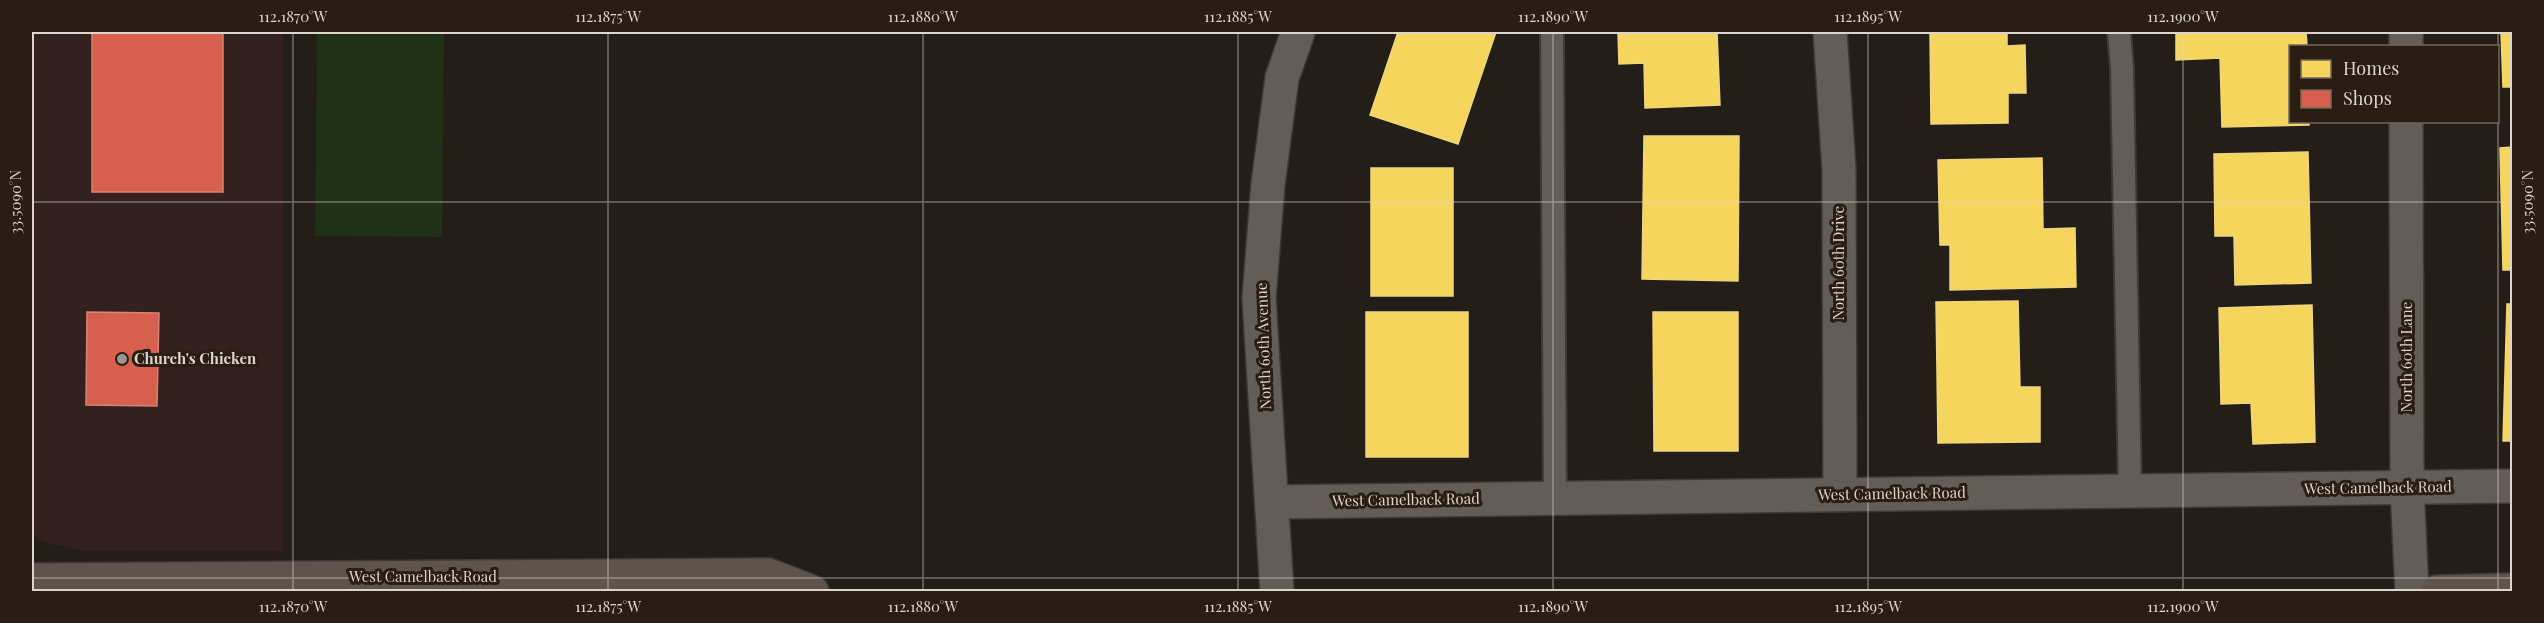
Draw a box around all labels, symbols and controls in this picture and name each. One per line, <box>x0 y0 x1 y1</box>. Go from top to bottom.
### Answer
text: 112.1870°W <box>259 6 328 26</box>
text: 112.1875°W <box>575 6 641 26</box>
text: 112.1880°W <box>888 6 959 26</box>
text: 112.1885°W <box>1204 6 1272 26</box>
text: 112.1890°W <box>1518 6 1589 26</box>
text: 112.1895°W <box>1834 6 1902 26</box>
text: 112.1900°W <box>2147 6 2219 26</box>
legend <box>2289 45 2499 123</box>
text: Homes <box>2343 56 2399 80</box>
text: Shops <box>2343 86 2392 110</box>
text: 33.5090°N <box>5 169 25 234</box>
text: 33.5090°N <box>2517 169 2537 234</box>
street label: North 60th Drive <box>1828 206 1848 320</box>
street label: North 60th Avenue <box>1251 282 1275 410</box>
street label: North 60th Lane <box>2396 302 2416 412</box>
place label: Church's Chicken <box>134 348 257 368</box>
marker: Church's Chicken <box>115 352 129 366</box>
street label: West Camelback Road <box>2303 476 2452 498</box>
street label: West Camelback Road <box>1817 482 1966 504</box>
street label: West Camelback Road <box>1331 488 1480 510</box>
street label: West Camelback Road <box>348 566 497 586</box>
text: 112.1870°W <box>259 596 328 616</box>
text: 112.1875°W <box>575 596 641 616</box>
text: 112.1880°W <box>888 596 959 616</box>
text: 112.1885°W <box>1204 596 1272 616</box>
text: 112.1890°W <box>1518 596 1589 616</box>
text: 112.1895°W <box>1834 596 1902 616</box>
text: 112.1900°W <box>2147 596 2219 616</box>

